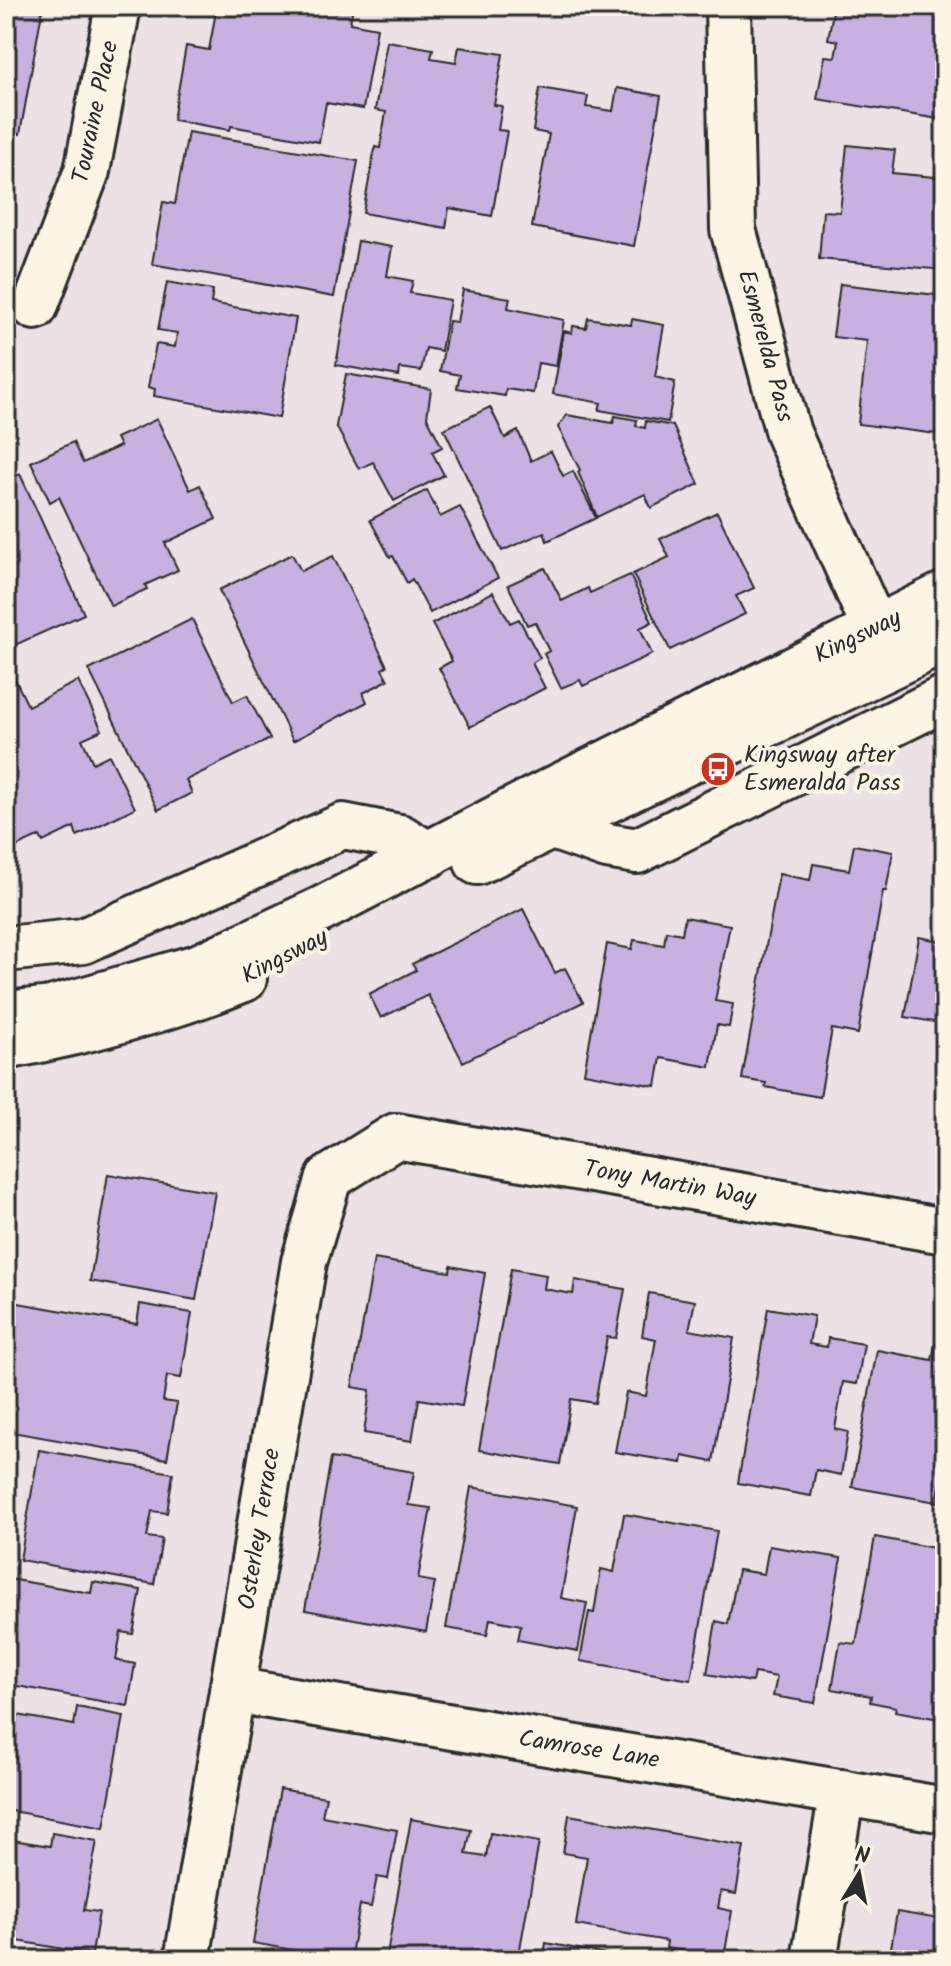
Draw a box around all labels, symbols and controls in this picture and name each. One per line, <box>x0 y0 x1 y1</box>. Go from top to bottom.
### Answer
street label: Touraine Place <box>62 37 130 187</box>
street label: Esmerelda Pass <box>726 265 804 427</box>
street label: Kingsway <box>808 599 909 675</box>
place label: Kingsway after Esmeralda Pass <box>744 736 901 803</box>
bus stop icon: Kingsway after Esmeralda Pass <box>699 750 737 788</box>
street label: Kingsway <box>235 918 336 995</box>
street label: Tony Martin Way <box>581 1150 760 1218</box>
street label: Osterley Terrace <box>228 1445 292 1612</box>
street label: Camrose Lane <box>516 1720 662 1780</box>
north arrow <box>819 1834 899 1914</box>
text: N <box>852 1838 872 1875</box>

